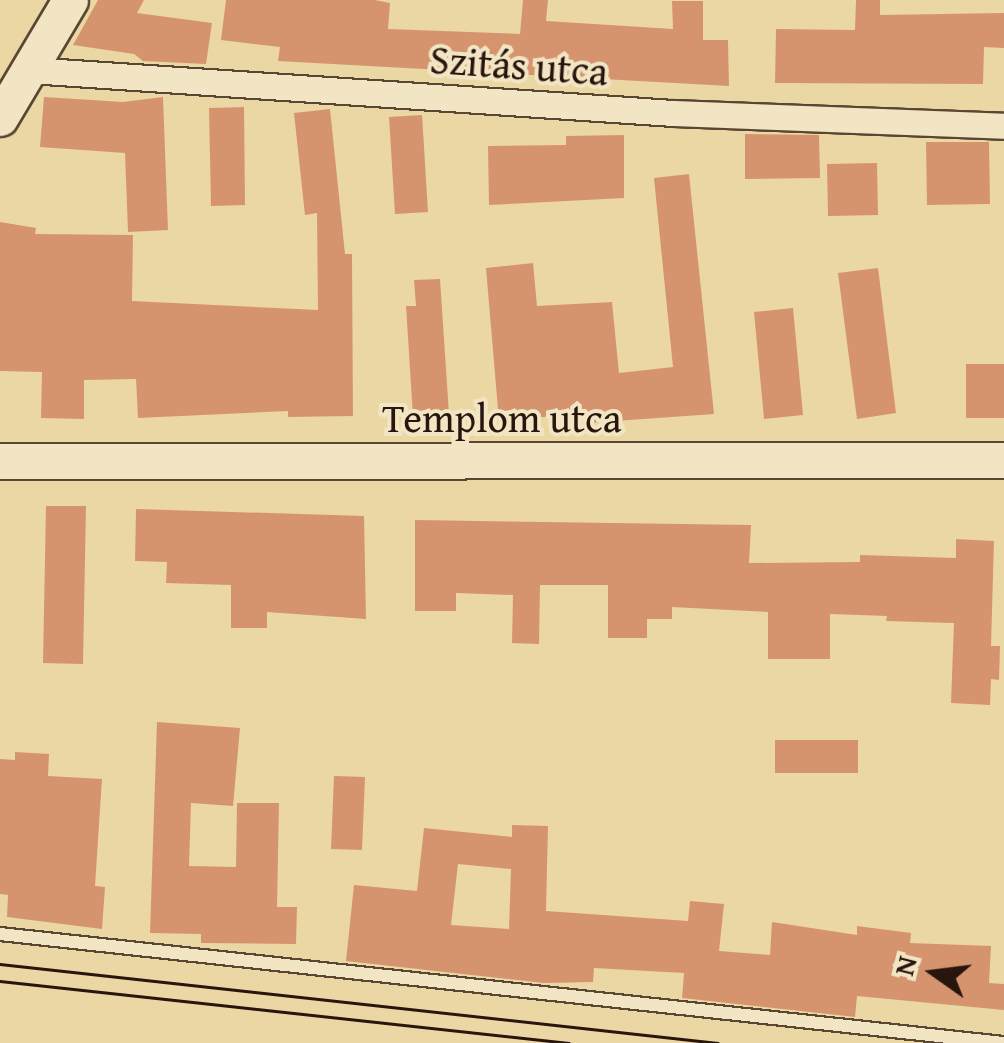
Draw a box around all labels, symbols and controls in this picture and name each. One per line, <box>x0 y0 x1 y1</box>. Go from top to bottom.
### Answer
street label: Szitás utca <box>428 35 610 95</box>
street label: Templom utca <box>382 394 622 442</box>
north arrow <box>884 923 984 1023</box>
text: N <box>882 952 927 980</box>

